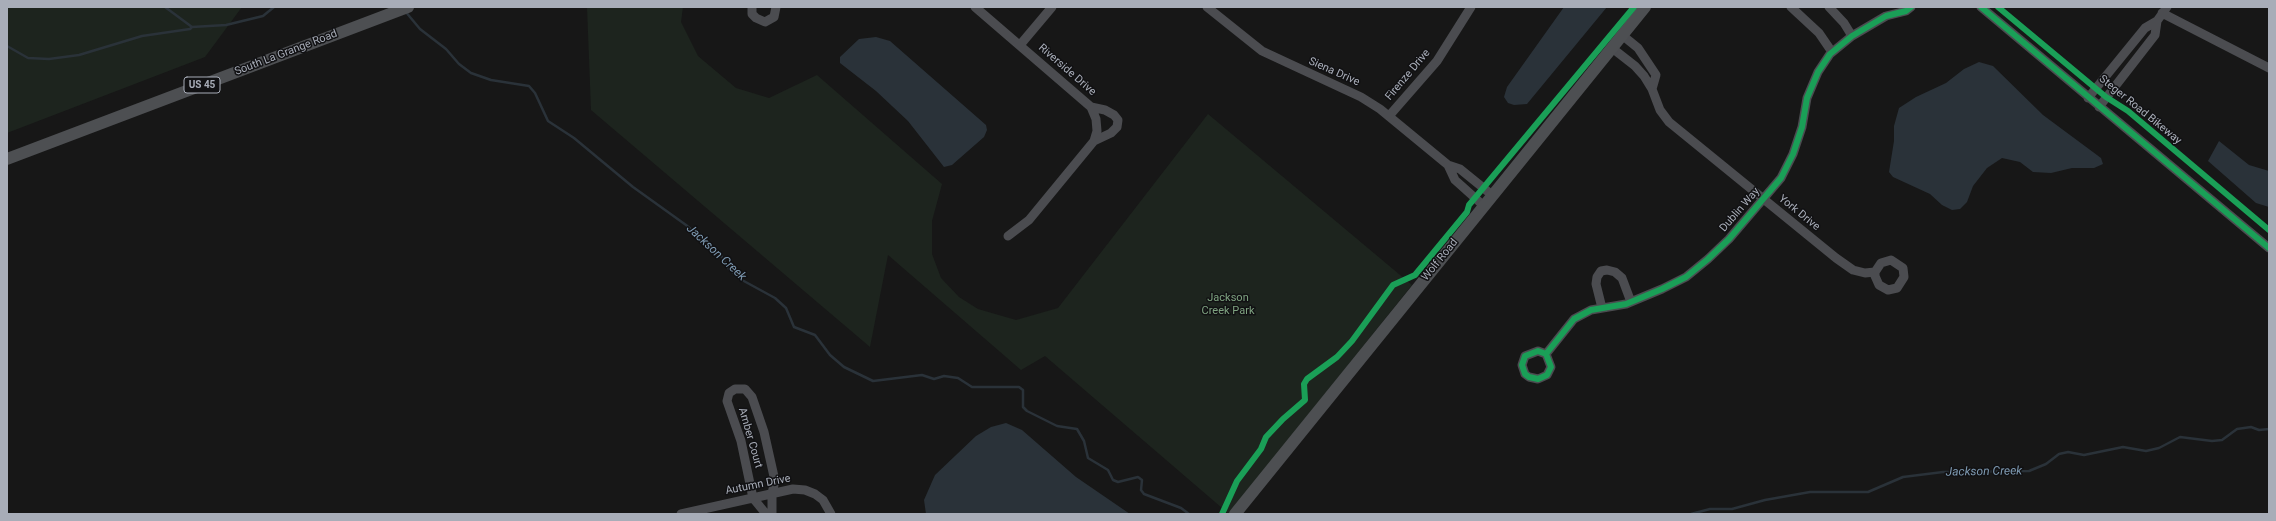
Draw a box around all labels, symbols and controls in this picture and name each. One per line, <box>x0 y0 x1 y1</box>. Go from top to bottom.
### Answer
street label: South La Grange Road <box>233 27 339 79</box>
street label: Riverside Drive <box>1035 41 1099 99</box>
street label: Firenze Drive <box>1383 47 1433 103</box>
street label: Siena Drive <box>1306 55 1362 89</box>
street label: Steger Road Bikeway <box>2096 73 2184 147</box>
road number: US 45 <box>184 77 220 93</box>
street label: Dublin Way <box>1717 185 1763 235</box>
street label: York Drive <box>1776 192 1822 234</box>
water label: Jackson Creek <box>683 222 749 284</box>
street label: Wolf Road <box>1419 236 1461 284</box>
park label: Jackson Creek Park <box>1202 291 1254 317</box>
street label: Amber Court <box>735 406 765 470</box>
water label: Jackson Creek <box>1946 464 2022 480</box>
street label: Autumn Drive <box>724 472 792 498</box>

